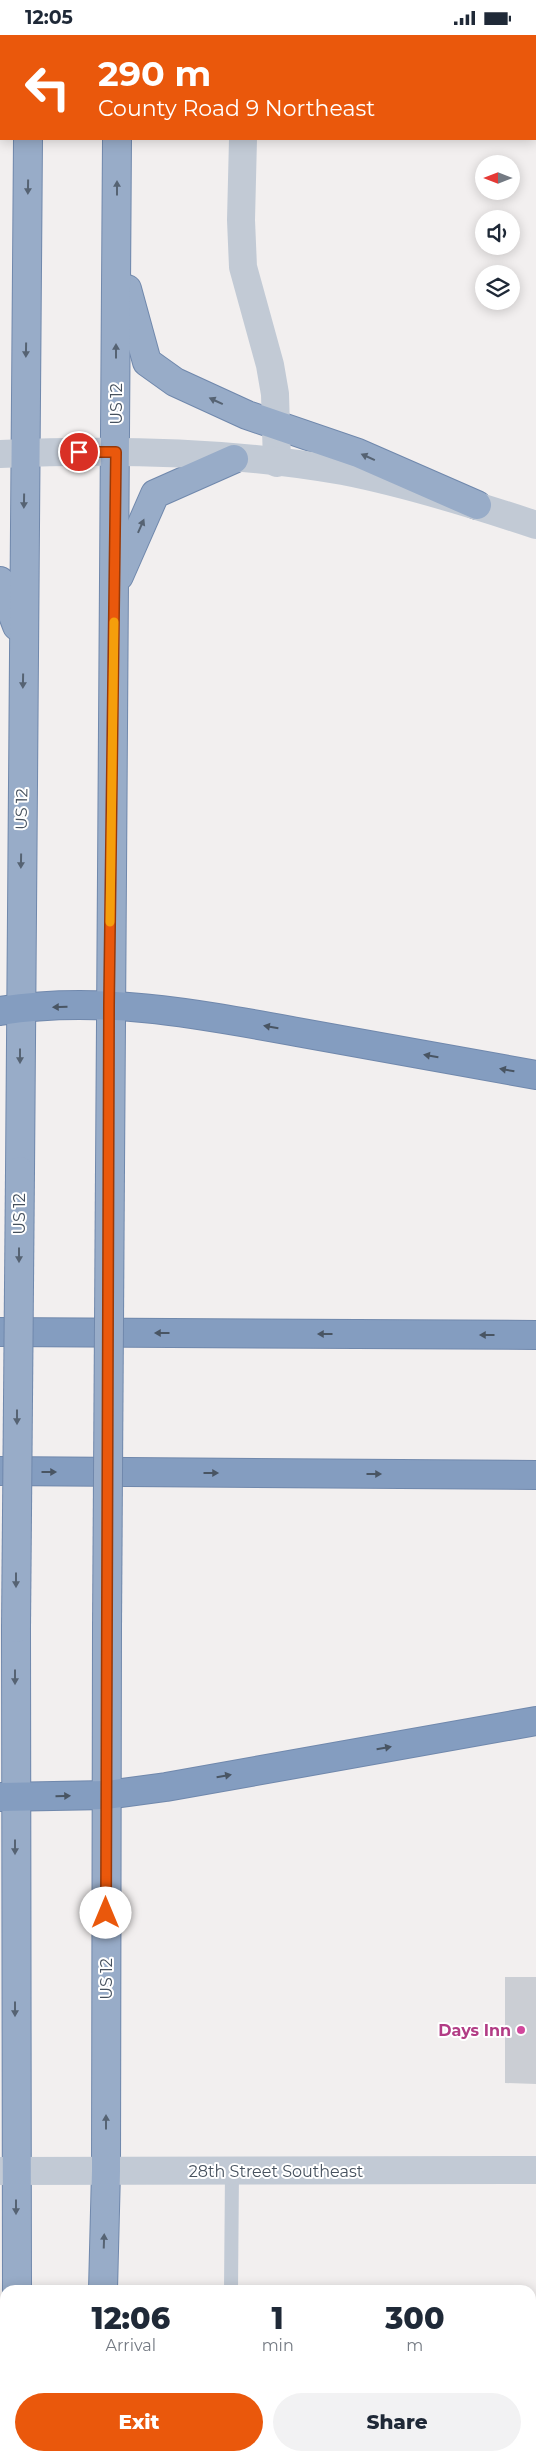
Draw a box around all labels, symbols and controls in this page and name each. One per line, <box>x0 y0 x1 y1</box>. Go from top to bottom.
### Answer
text: 12:05 <box>25 6 73 29</box>
text: 290 m <box>98 52 211 95</box>
icon: left <box>15 55 80 120</box>
text: County Road 9 Northeast <box>98 95 375 122</box>
north arrow <box>475 155 520 200</box>
map controls <box>475 155 520 310</box>
one-way arrow <box>24 180 32 196</box>
one-way arrow <box>113 180 121 196</box>
button: sound <box>475 210 520 255</box>
button: layers <box>475 265 520 310</box>
one-way arrow <box>22 342 30 358</box>
one-way arrow <box>112 342 120 358</box>
street label: US 12 <box>107 383 126 425</box>
one-way arrow <box>208 397 223 405</box>
pin <box>58 431 100 473</box>
icon: arrive <box>65 438 93 466</box>
one-way arrow <box>361 453 375 461</box>
one-way arrow <box>20 494 28 510</box>
one-way arrow <box>137 519 145 533</box>
one-way arrow <box>19 674 27 690</box>
street label: US 12 <box>12 788 31 830</box>
one-way arrow <box>17 854 25 870</box>
one-way arrow <box>52 1003 68 1011</box>
one-way arrow <box>263 1023 279 1031</box>
one-way arrow <box>16 1048 24 1064</box>
one-way arrow <box>422 1052 438 1060</box>
one-way arrow <box>499 1065 515 1073</box>
street label: US 12 <box>10 1193 29 1235</box>
one-way arrow <box>15 1247 23 1263</box>
one-way arrow <box>154 1329 170 1337</box>
one-way arrow <box>317 1330 333 1338</box>
one-way arrow <box>479 1331 495 1339</box>
one-way arrow <box>13 1409 21 1425</box>
one-way arrow <box>41 1468 57 1476</box>
one-way arrow <box>203 1469 219 1477</box>
one-way arrow <box>366 1470 382 1478</box>
one-way arrow <box>12 1572 20 1588</box>
one-way arrow <box>11 1669 19 1685</box>
one-way arrow <box>377 1743 393 1751</box>
one-way arrow <box>217 1772 233 1780</box>
one-way arrow <box>55 1792 71 1800</box>
one-way arrow <box>11 1839 19 1855</box>
position arrow <box>79 1886 131 1938</box>
street label: US 12 <box>97 1958 116 2000</box>
one-way arrow <box>11 2002 19 2018</box>
place label: Days Inn <box>438 2021 511 2040</box>
marker: Days Inn <box>515 2024 527 2036</box>
one-way arrow <box>102 2114 110 2130</box>
street label: 28th Street Southeast <box>189 2162 364 2181</box>
one-way arrow <box>12 2199 20 2215</box>
one-way arrow <box>100 2233 108 2249</box>
text: 12:06 <box>92 2300 170 2337</box>
text: 1 <box>272 2300 284 2337</box>
text: 300 <box>385 2300 444 2337</box>
text: Arrival <box>106 2336 156 2355</box>
text: min <box>262 2336 294 2355</box>
text: m <box>406 2336 423 2355</box>
button: Exit <box>15 2393 263 2451</box>
button: Share <box>273 2393 521 2451</box>

